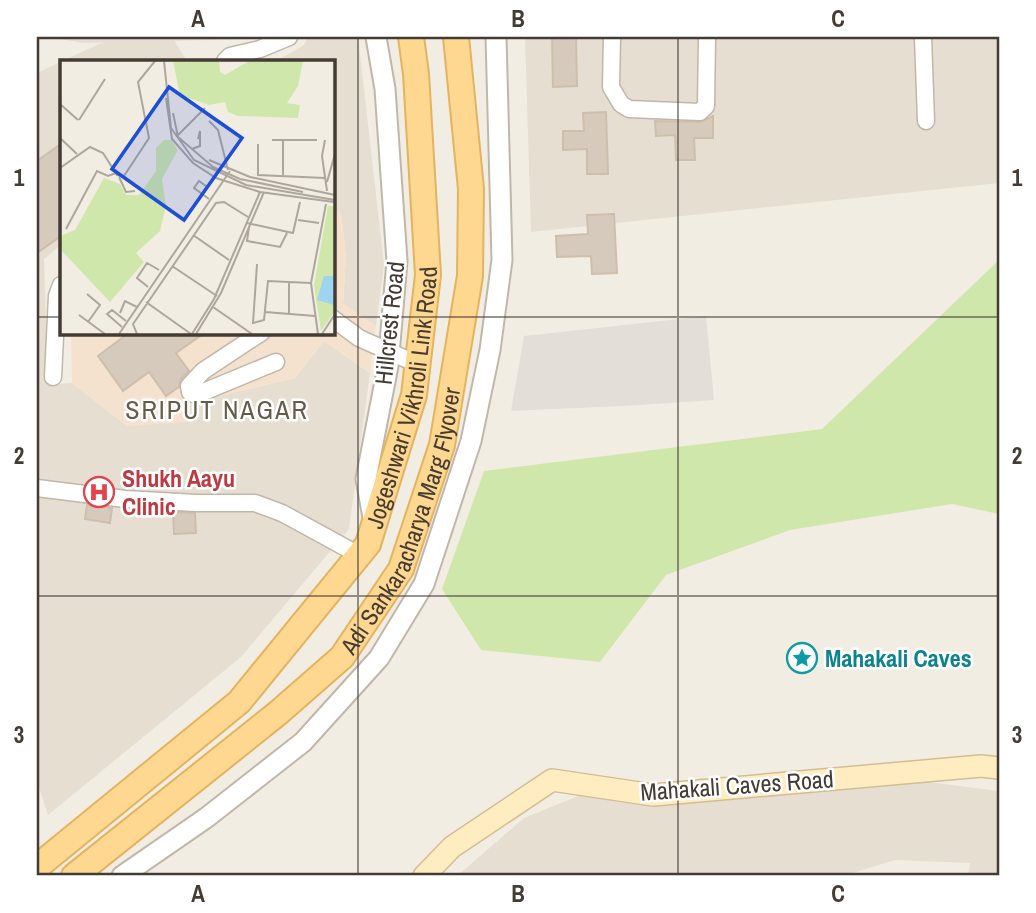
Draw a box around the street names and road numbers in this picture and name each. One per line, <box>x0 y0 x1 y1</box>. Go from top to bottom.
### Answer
street label: Hillcrest Road <box>367 260 411 386</box>
street label: Jogeshwari Vikhroli Link Road <box>358 266 444 532</box>
street label: Adi Sankaracharya Marg Flyover <box>332 384 467 661</box>
street label: Mahakali Caves Road <box>639 762 835 808</box>

